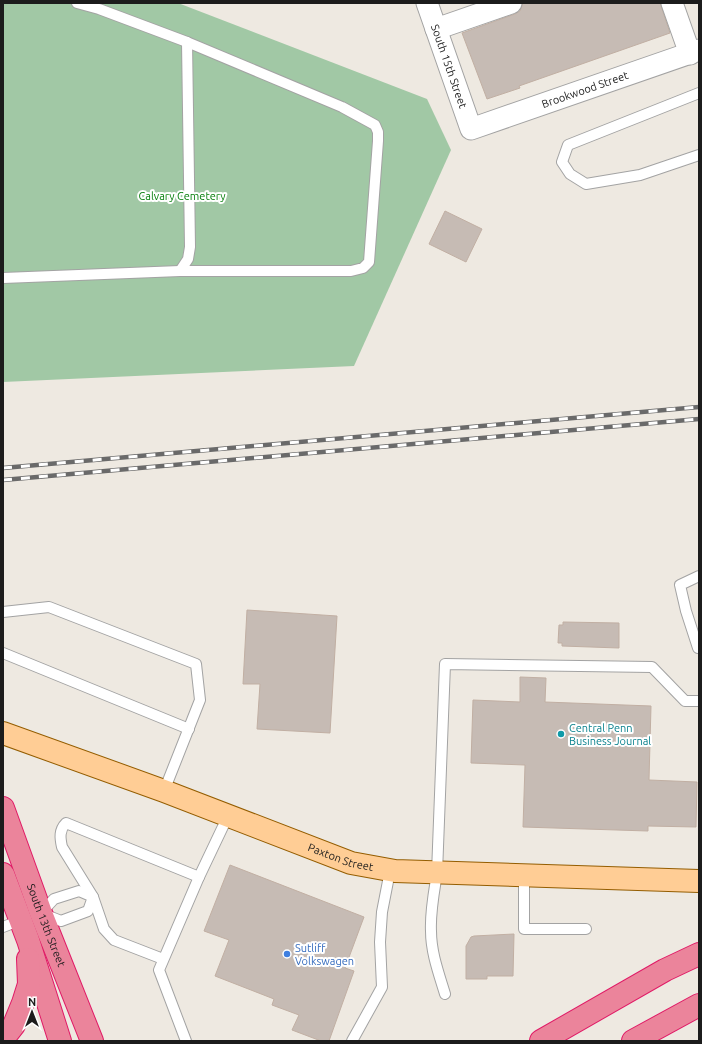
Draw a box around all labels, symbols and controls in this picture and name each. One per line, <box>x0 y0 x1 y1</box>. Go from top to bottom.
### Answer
street label: South 15th Street <box>429 23 469 110</box>
street label: Brookwood Street <box>540 69 630 110</box>
park label: Calvary Cemetery <box>139 190 226 202</box>
place label: Central Penn Business Journal <box>569 722 651 747</box>
marker: Central Penn Business Journal <box>556 729 566 739</box>
street label: Paxton Street <box>306 841 375 873</box>
street label: South 13th Street <box>25 882 68 969</box>
place label: Sutliff Volkswagen <box>295 942 354 967</box>
marker: Sutliff Volkswagen <box>282 949 292 959</box>
north arrow <box>12 992 52 1032</box>
text: N <box>28 996 36 1008</box>

